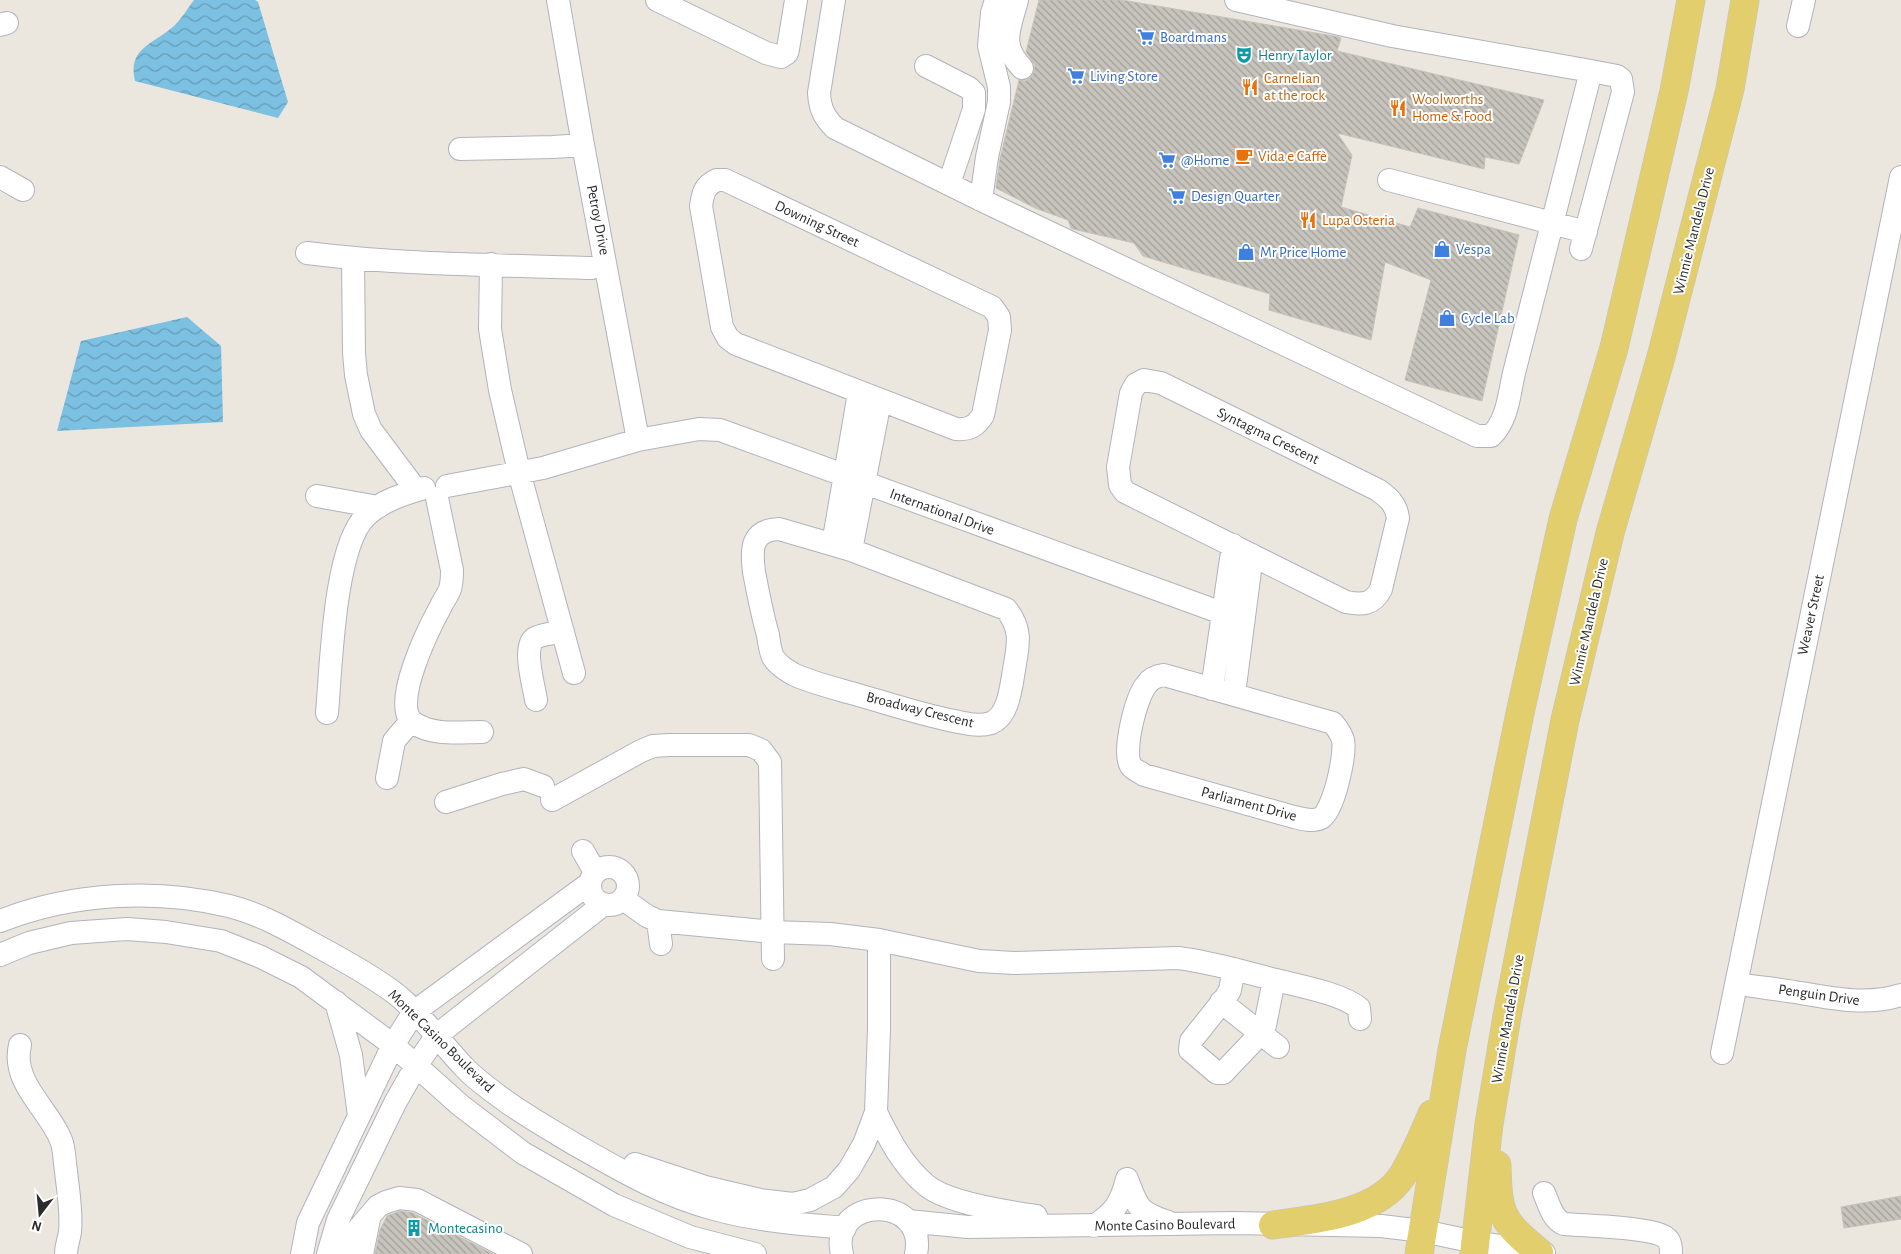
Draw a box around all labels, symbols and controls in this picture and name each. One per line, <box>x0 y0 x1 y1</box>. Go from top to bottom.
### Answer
supermarket icon: Boardmans <box>1136 27 1156 47</box>
place label: Boardmans <box>1160 30 1227 45</box>
theatre icon: Henry Taylor <box>1234 45 1254 65</box>
place label: Henry Taylor <box>1258 48 1332 63</box>
supermarket icon: Living Store <box>1066 66 1086 86</box>
place label: Living Store <box>1090 69 1158 84</box>
place label: Carnelian at the rock <box>1264 71 1325 103</box>
restaurant icon: Carnelian at the rock <box>1240 77 1260 97</box>
place label: Woolworths Home & Food <box>1412 92 1492 124</box>
restaurant icon: Woolworths Home & Food <box>1388 98 1408 118</box>
cafe icon: Vida e Caffè <box>1234 146 1254 166</box>
place label: Vida e Caffè <box>1258 149 1327 164</box>
supermarket icon: @Home <box>1157 150 1177 170</box>
place label: @Home <box>1181 153 1230 168</box>
street label: Winnie Mandela Drive <box>1671 166 1717 296</box>
street label: Petroy Drive <box>584 184 612 256</box>
supermarket icon: Design Quarter <box>1167 186 1187 206</box>
place label: Design Quarter <box>1191 189 1280 204</box>
street label: Downing Street <box>773 198 862 250</box>
restaurant icon: Lupa Osteria <box>1298 210 1318 230</box>
place label: Lupa Osteria <box>1322 213 1395 228</box>
shop icon: Vespa <box>1432 239 1452 259</box>
shop icon: Mr Price Home <box>1236 242 1256 262</box>
place label: Vespa <box>1456 242 1491 257</box>
place label: Mr Price Home <box>1260 245 1346 260</box>
shop icon: Cycle Lab <box>1437 308 1457 328</box>
place label: Cycle Lab <box>1461 311 1515 326</box>
street label: Syntagma Crescent <box>1215 405 1322 467</box>
street label: International Drive <box>888 486 996 538</box>
street label: Winnie Mandela Drive <box>1567 557 1611 687</box>
street label: Weaver Street <box>1795 573 1827 657</box>
street label: Broadway Crescent <box>865 689 976 731</box>
street label: Parliament Drive <box>1200 784 1298 824</box>
street label: Winnie Mandela Drive <box>1489 953 1527 1085</box>
street label: Penguin Drive <box>1777 982 1861 1008</box>
street label: Monte Casino Boulevard <box>385 987 497 1096</box>
north arrow <box>15 1189 65 1239</box>
street label: Monte Casino Boulevard <box>1094 1216 1236 1234</box>
text: N <box>30 1217 43 1234</box>
building icon: Montecasino <box>404 1218 424 1238</box>
place label: Montecasino <box>428 1221 503 1236</box>

